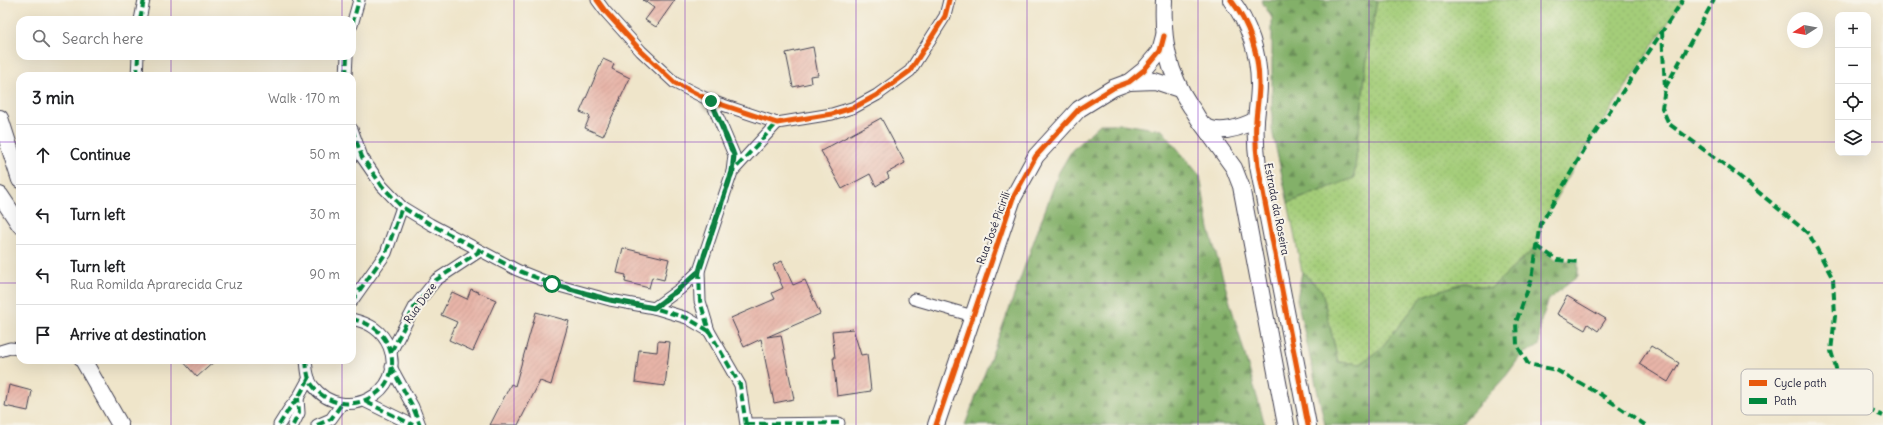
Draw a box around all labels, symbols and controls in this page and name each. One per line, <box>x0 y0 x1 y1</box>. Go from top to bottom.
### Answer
north arrow <box>1787 12 1823 48</box>
map controls <box>1835 12 1871 156</box>
button: + <box>1835 12 1871 48</box>
search box <box>16 16 356 60</box>
icon: search <box>30 27 52 49</box>
text: Search here <box>62 29 143 48</box>
button: − <box>1835 48 1871 84</box>
button: locate <box>1835 84 1871 120</box>
text: 3 min <box>32 87 74 109</box>
text: Walk · 170 m <box>268 90 340 107</box>
route end <box>702 92 720 110</box>
button: layers <box>1835 120 1871 156</box>
icon: ahead <box>32 144 54 166</box>
text: Continue <box>70 145 131 164</box>
text: 50 m <box>309 146 340 163</box>
street label: Estrada da Roseira <box>1261 162 1293 256</box>
street label: Rua José Picirili <box>973 190 1013 266</box>
icon: left <box>32 204 54 226</box>
text: Turn left <box>70 205 125 224</box>
text: 30 m <box>310 206 340 223</box>
text: Turn left <box>70 257 125 276</box>
icon: left <box>32 264 54 286</box>
text: 90 m <box>309 266 340 283</box>
route start <box>543 275 561 293</box>
text: Rua Romilda Aprarecida Cruz <box>70 276 243 293</box>
street label: Rua Doze <box>400 280 440 326</box>
icon: arrive <box>32 324 54 346</box>
text: Arrive at destination <box>70 325 206 344</box>
legend <box>1741 369 1873 415</box>
text: Cycle path <box>1774 376 1827 390</box>
text: Path <box>1774 394 1797 408</box>

